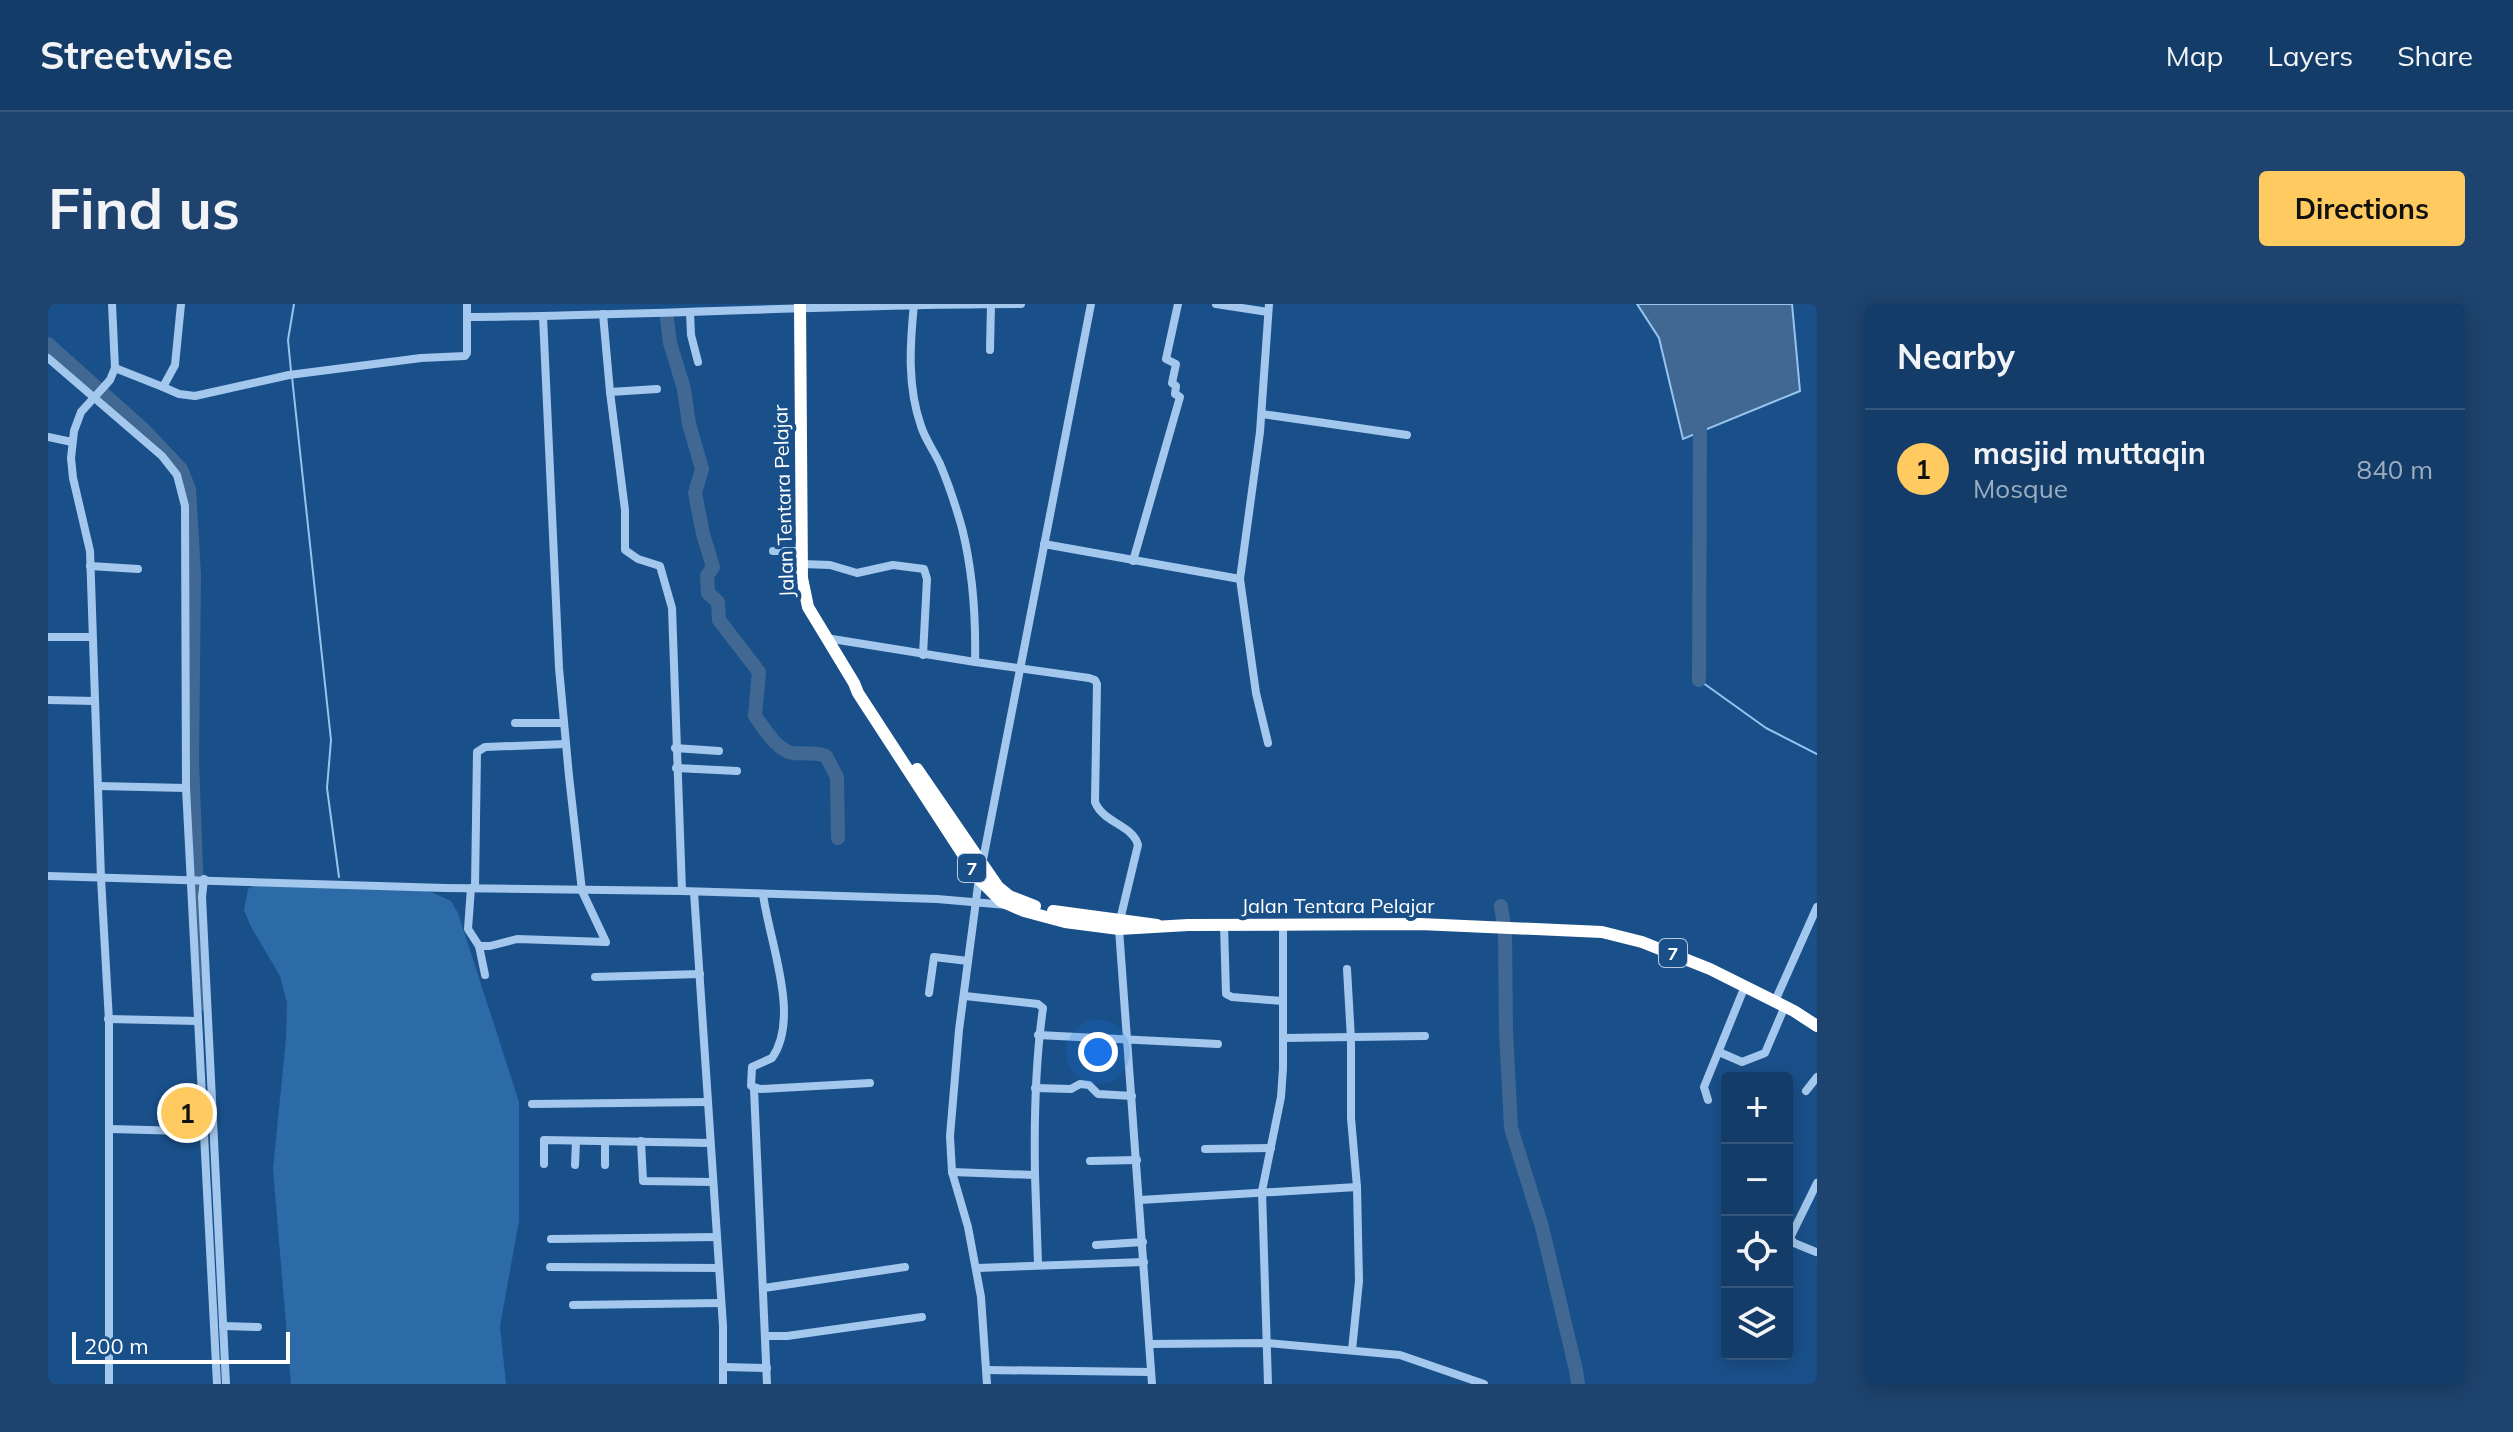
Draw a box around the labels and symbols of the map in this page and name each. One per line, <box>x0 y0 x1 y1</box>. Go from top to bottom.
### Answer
street label: Jalan Tentara Pelajar <box>767 403 799 598</box>
road number: 7 <box>958 854 986 882</box>
street label: Jalan Tentara Pelajar <box>1241 893 1435 918</box>
road number: 7 <box>1659 939 1687 967</box>
your location <box>1078 1032 1118 1072</box>
pin: 1 <box>161 1083 213 1143</box>
scale bar <box>72 1328 290 1364</box>

